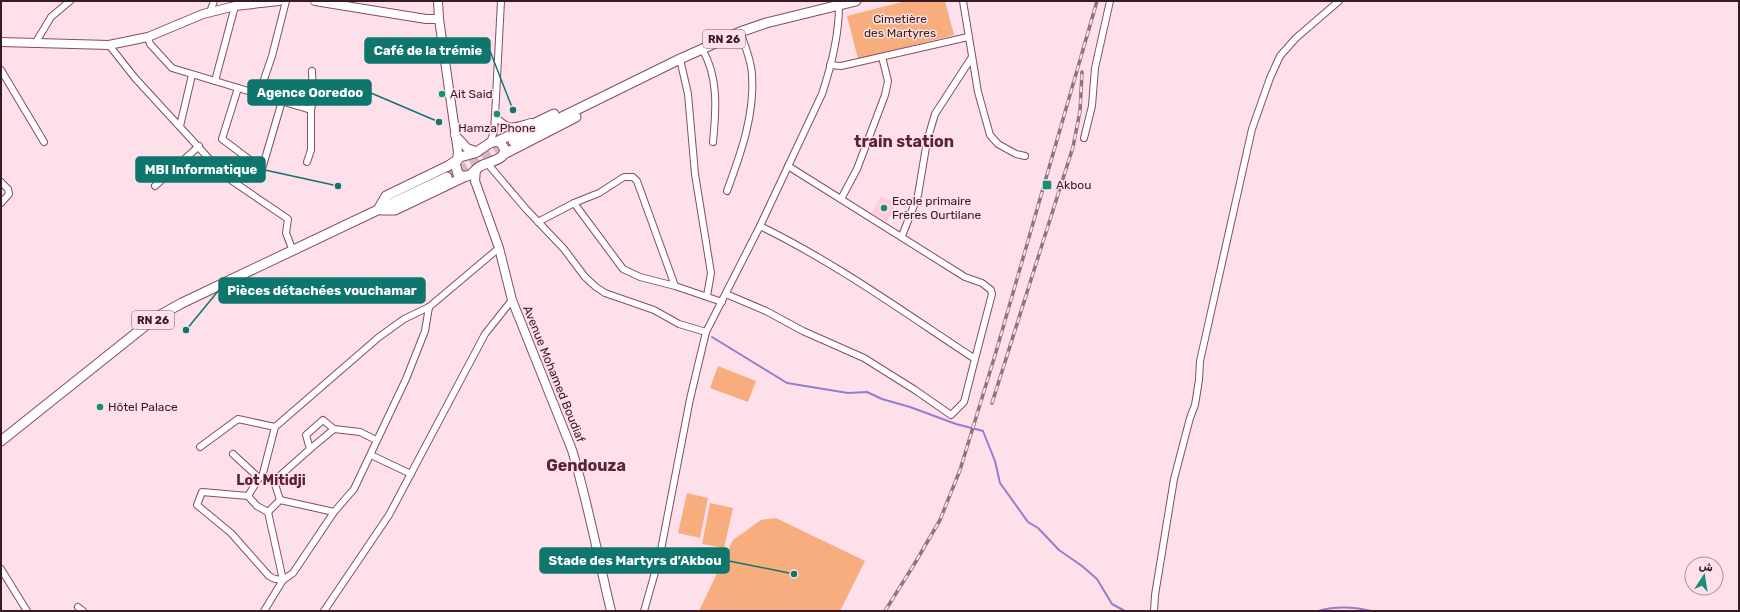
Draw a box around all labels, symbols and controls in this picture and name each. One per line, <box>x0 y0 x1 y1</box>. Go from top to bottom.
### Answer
park label: Cimetière des Martyres <box>864 12 936 40</box>
road number: RN 26 <box>703 30 745 48</box>
callout: Café de la trémie <box>365 38 490 63</box>
text: Café de la trémie <box>374 43 483 58</box>
callout: Agence Ooredoo <box>248 80 371 105</box>
text: Agence Ooredoo <box>257 85 363 100</box>
place label: Ait Said <box>450 87 493 101</box>
marker: Ait Said <box>437 89 447 99</box>
marker: Hamza Phone <box>492 109 502 119</box>
place label: Hamza Phone <box>458 121 536 135</box>
district label: train station <box>854 132 954 151</box>
callout: MBI Informatique <box>136 157 265 182</box>
text: MBI Informatique <box>145 162 258 177</box>
place label: Akbou <box>1056 178 1091 192</box>
marker: Akbou <box>1041 179 1053 191</box>
place label: Ecole primaire Frères Ourtilane <box>892 194 982 222</box>
marker: Ecole primaire Frères Ourtilane <box>879 203 889 213</box>
callout: Pièces détachées vouchamar <box>219 278 425 303</box>
text: Pièces détachées vouchamar <box>227 283 417 298</box>
street label: Avenue Mohamed Boudiaf <box>520 304 588 445</box>
road number: RN 26 <box>132 311 174 329</box>
place label: Hôtel Palace <box>108 400 178 414</box>
marker: Hôtel Palace <box>95 402 105 412</box>
district label: Gendouza <box>546 456 626 475</box>
district label: Lot Mitidji <box>236 472 306 489</box>
callout: Stade des Martyrs d’Akbou <box>540 548 729 573</box>
text: Stade des Martyrs d’Akbou <box>548 553 722 568</box>
north arrow <box>1684 556 1724 596</box>
text: ش <box>1698 559 1714 575</box>

